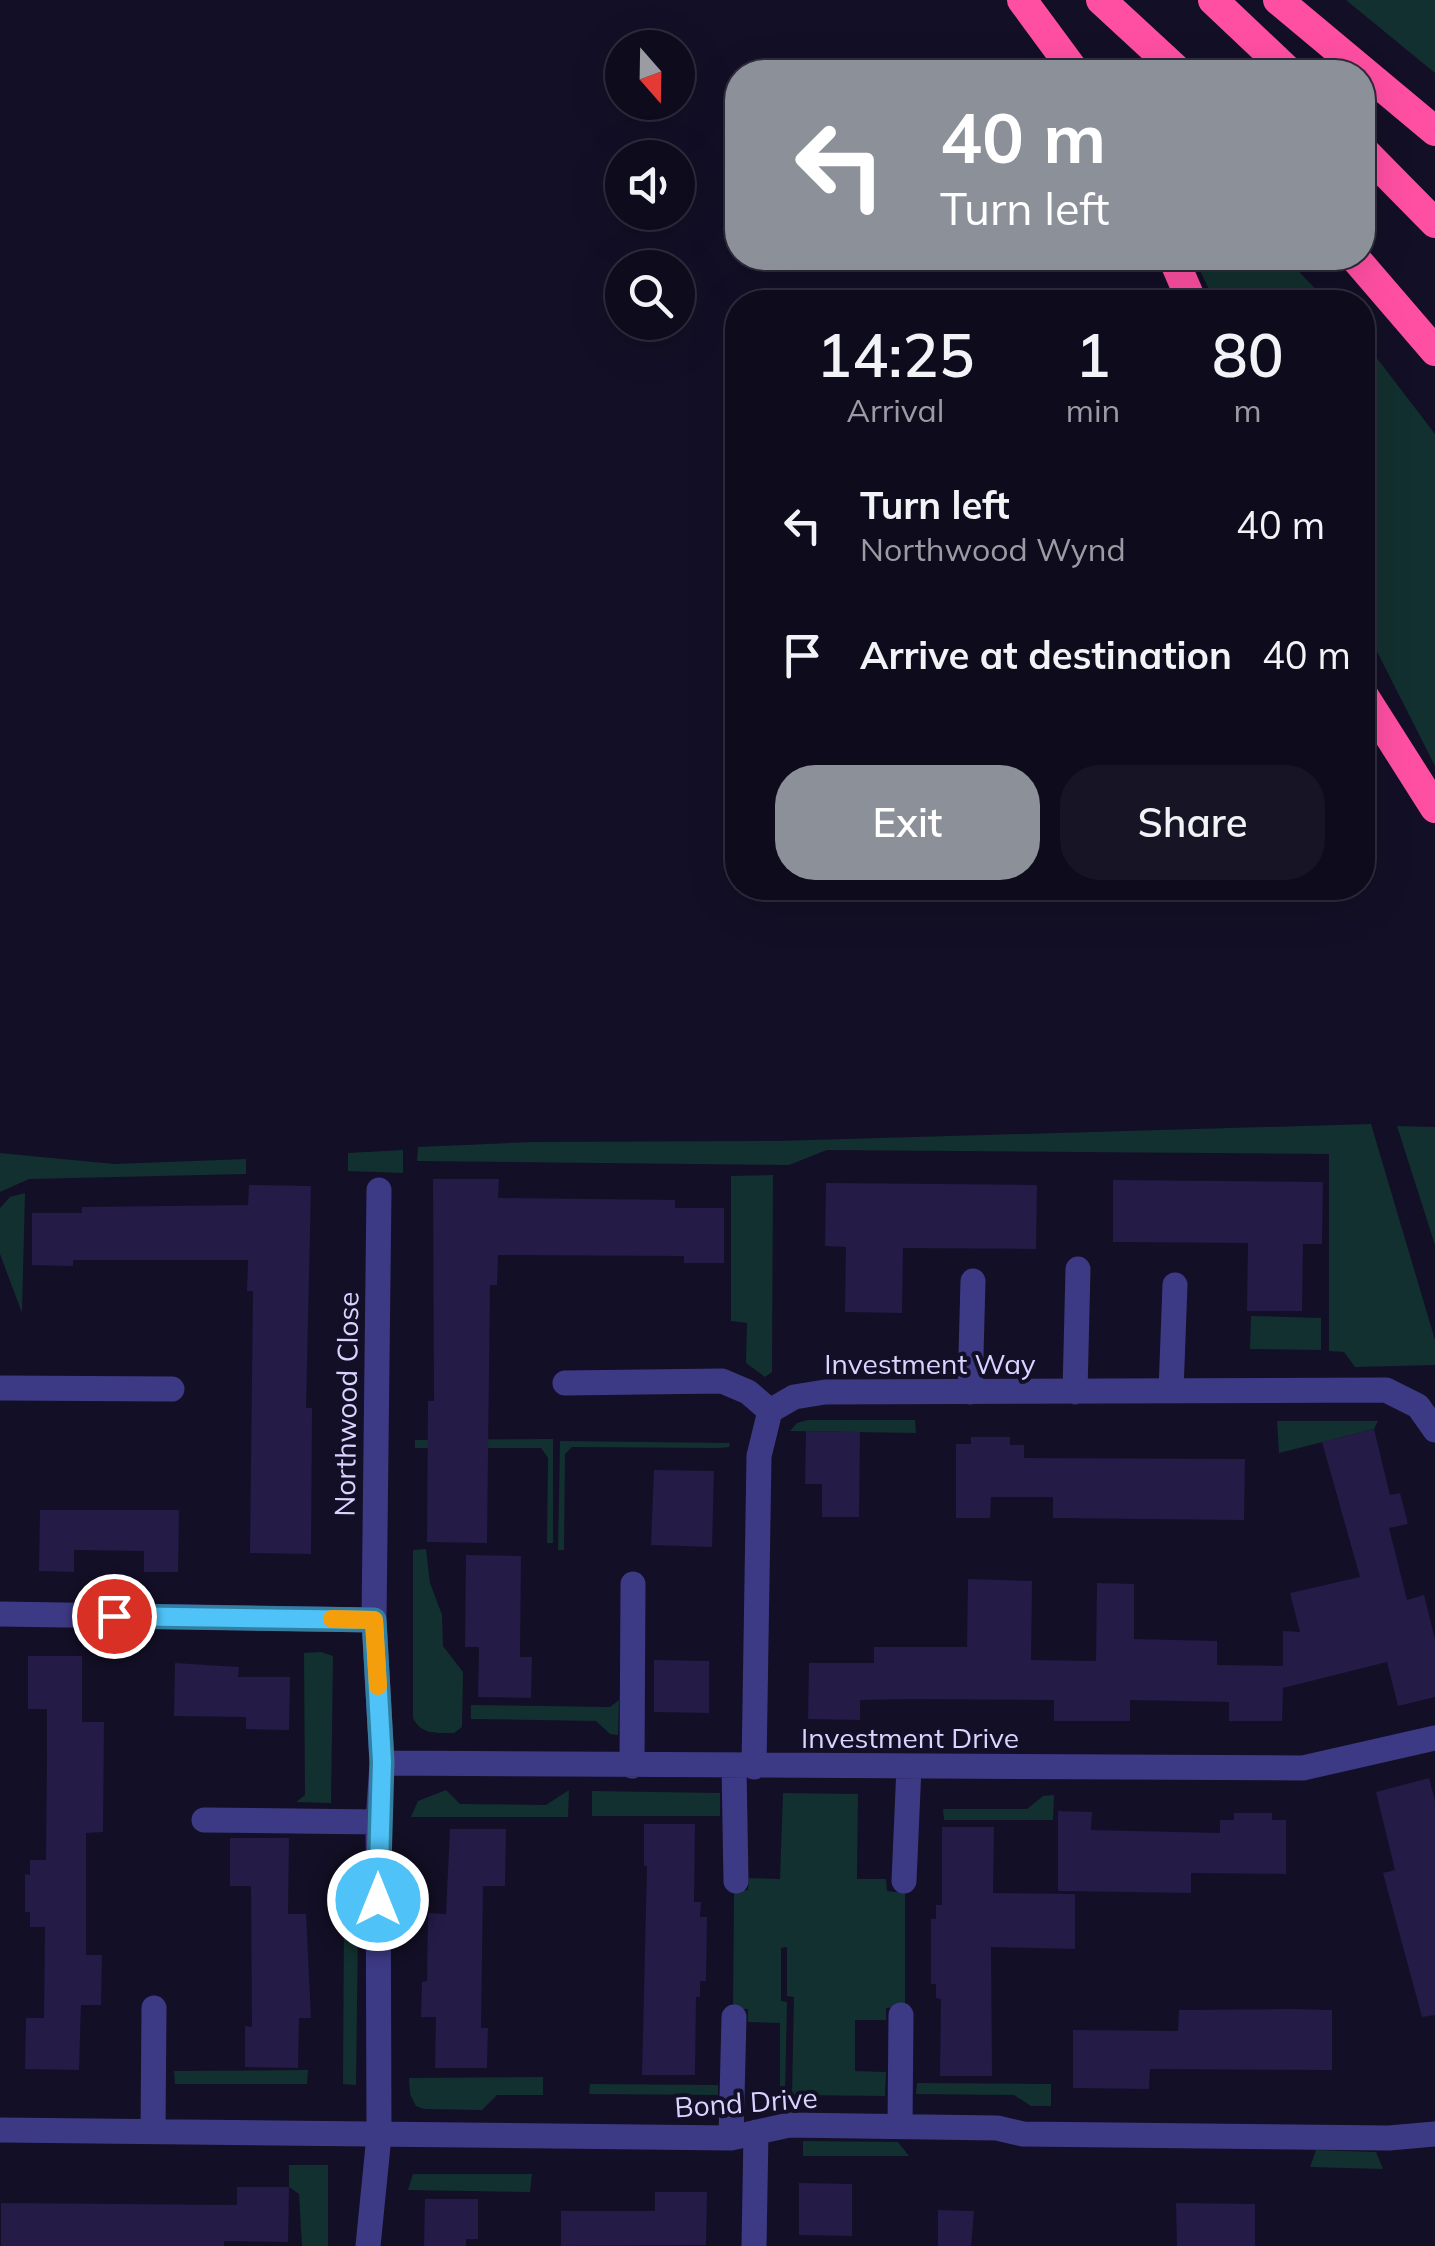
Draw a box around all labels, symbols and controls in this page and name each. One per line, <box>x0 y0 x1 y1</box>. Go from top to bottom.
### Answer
north arrow <box>605 30 695 120</box>
map controls <box>605 30 695 340</box>
text: 40 m <box>940 93 1106 181</box>
icon: left <box>775 100 905 230</box>
button: sound <box>605 140 695 230</box>
text: Turn left <box>940 180 1109 236</box>
button: search <box>605 250 695 340</box>
text: 14:25 <box>816 317 975 392</box>
text: 1 <box>1075 317 1111 392</box>
text: 80 <box>1212 317 1284 392</box>
text: Arrival <box>847 390 944 430</box>
text: min <box>1066 390 1120 430</box>
text: m <box>1234 390 1262 430</box>
text: Turn left <box>860 481 1010 529</box>
icon: left <box>775 498 830 553</box>
text: 40 m <box>1236 501 1325 549</box>
text: Northwood Wynd <box>860 529 1126 569</box>
icon: arrive <box>775 628 830 683</box>
text: Arrive at destination <box>860 631 1232 679</box>
text: 40 m <box>1262 631 1351 679</box>
button: Exit <box>775 765 1040 880</box>
button: Share <box>1060 765 1325 880</box>
street label: Northwood Close <box>327 1291 365 1517</box>
street label: Investment Way <box>824 1346 1036 1381</box>
pin <box>72 1574 157 1659</box>
icon: arrive <box>87 1589 142 1644</box>
street label: Investment Drive <box>801 1720 1019 1755</box>
position arrow <box>326 1848 430 1952</box>
street label: Bond Drive <box>673 2080 819 2124</box>

